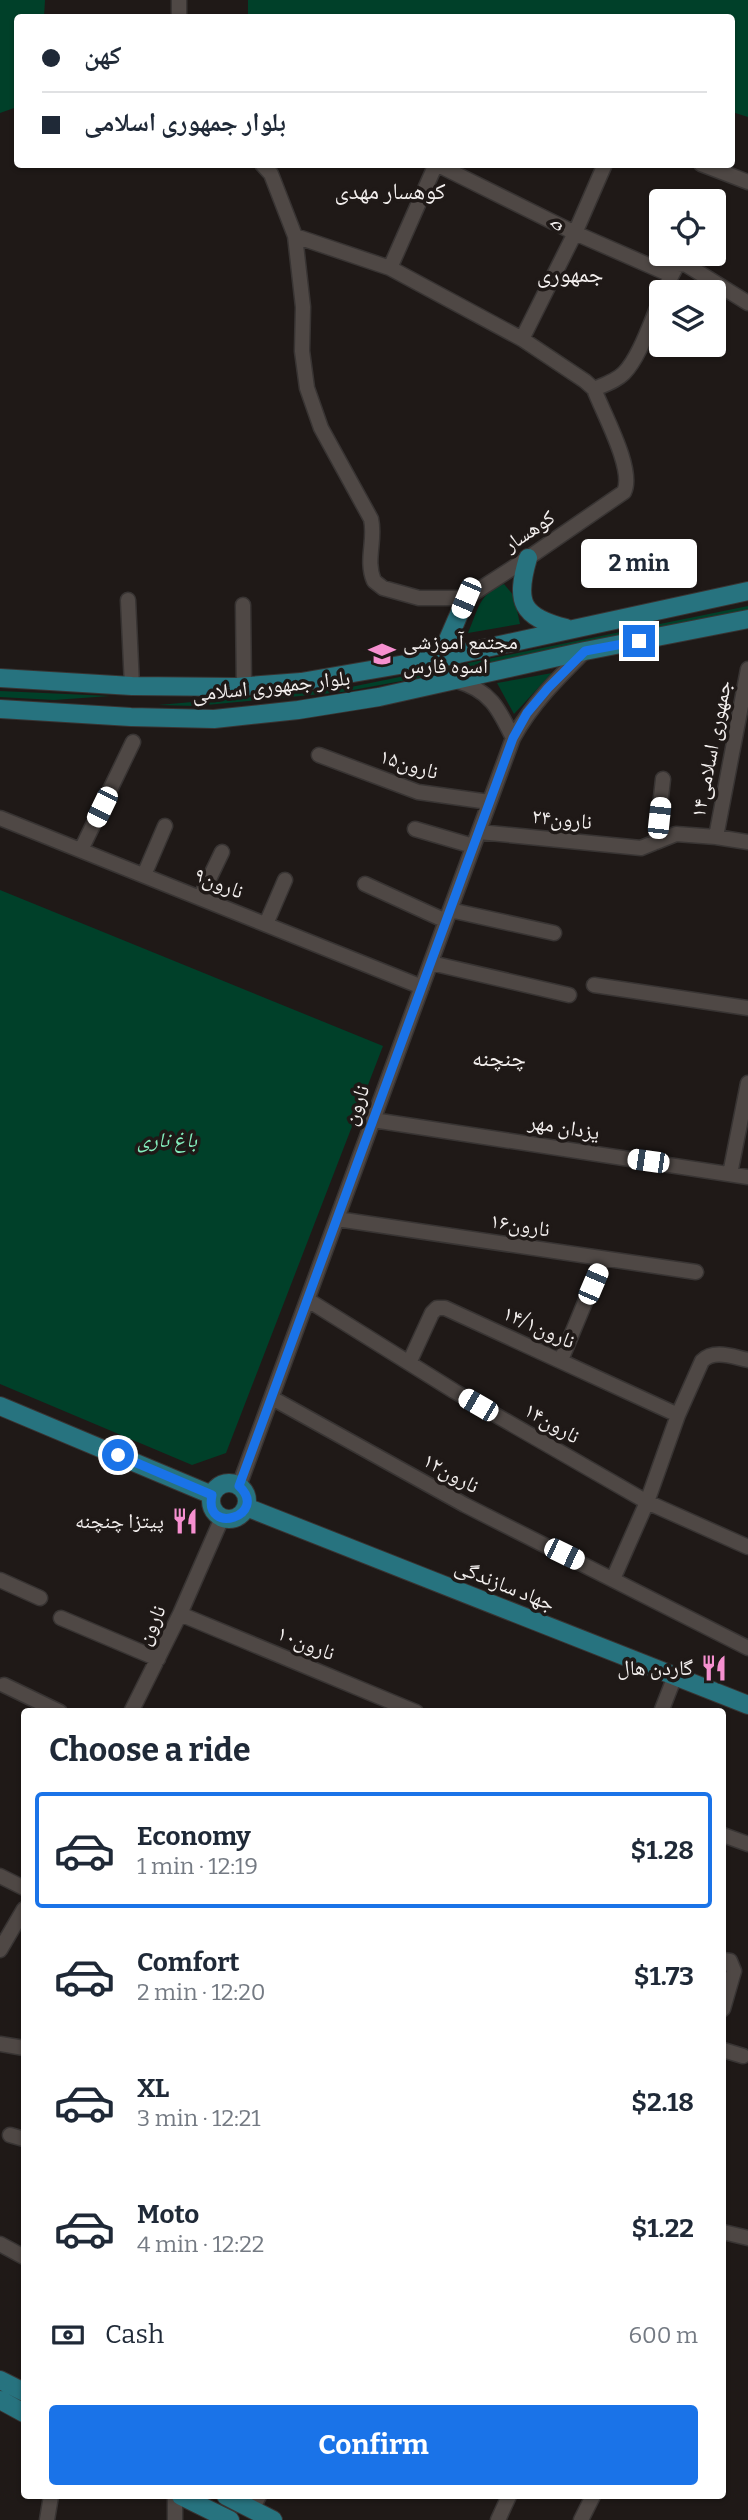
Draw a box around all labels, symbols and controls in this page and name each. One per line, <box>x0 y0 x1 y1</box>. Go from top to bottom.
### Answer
text: کهن <box>84 40 121 71</box>
text: بلوار جمهوری اسلامی <box>84 107 286 138</box>
district label: کوهسار مهدی <box>335 177 446 205</box>
map controls <box>649 189 726 357</box>
button: locate <box>649 189 726 266</box>
street label: ۵ <box>541 215 569 235</box>
district label: جمهوری <box>537 260 603 288</box>
button: layers <box>649 280 726 357</box>
street label: کوهسار <box>497 504 560 558</box>
callout: 2 min <box>581 540 697 588</box>
text: 2 min <box>608 549 670 577</box>
car <box>449 575 484 621</box>
route end <box>623 625 655 657</box>
place label: مجتمع آموزشی اسوه فارس <box>403 629 518 679</box>
school or university icon: مجتمع آموزشی اسوه فارس <box>367 639 397 669</box>
street label: بلوار جمهوری اسلامی <box>191 665 351 707</box>
street label: جمهوری اسلامی۱۴ <box>685 678 737 820</box>
street label: نارون۱۵ <box>376 743 442 785</box>
car <box>84 784 121 830</box>
car <box>647 796 672 840</box>
street label: نارون۲۴ <box>531 803 593 835</box>
street label: نارون۹ <box>191 861 247 905</box>
district label: چنچنه <box>472 1044 526 1072</box>
street label: نارون <box>337 1081 375 1129</box>
street label: یزدان مهر <box>525 1108 602 1145</box>
park label: باغ ناری <box>137 1127 197 1153</box>
car <box>626 1148 671 1174</box>
street label: نارون۱۶ <box>488 1207 552 1243</box>
car <box>576 1261 611 1307</box>
street label: ۱۴/۱نارون <box>499 1300 579 1354</box>
car <box>455 1385 502 1425</box>
street label: نارون۱۴ <box>519 1397 585 1449</box>
route start <box>102 1439 134 1471</box>
street label: نارون۱۲ <box>418 1447 484 1499</box>
restaurant icon: پیتزا چنچنه <box>170 1506 200 1536</box>
place label: پیتزا چنچنه <box>75 1508 164 1534</box>
car <box>541 1535 588 1573</box>
street label: جهاد سازندگی <box>451 1553 559 1617</box>
street label: نارون <box>130 1601 172 1649</box>
street label: نارون۱۰ <box>273 1620 339 1666</box>
restaurant icon: گاردن هال <box>699 1653 729 1683</box>
place label: گاردن هال <box>617 1655 693 1681</box>
text: Choose a ride <box>49 1731 250 1769</box>
icon: car <box>53 1819 116 1882</box>
text: Economy <box>137 1821 251 1852</box>
text: $1.28 <box>631 1835 694 1866</box>
text: 1 min · 12:19 <box>137 1852 258 1880</box>
icon: car <box>53 1945 116 2008</box>
text: Comfort <box>137 1947 240 1978</box>
text: $1.73 <box>634 1961 694 1992</box>
text: 2 min · 12:20 <box>137 1978 265 2006</box>
icon: car <box>53 2071 116 2134</box>
text: XL <box>137 2073 169 2104</box>
text: $2.18 <box>631 2087 694 2118</box>
text: 3 min · 12:21 <box>137 2104 261 2132</box>
icon: car <box>53 2197 116 2260</box>
text: Moto <box>137 2199 199 2230</box>
text: $1.22 <box>632 2213 694 2244</box>
text: 4 min · 12:22 <box>137 2230 264 2258</box>
icon: cash <box>49 2316 87 2354</box>
text: Cash <box>105 2319 164 2350</box>
text: 600 m <box>628 2321 698 2349</box>
button: Confirm <box>49 2405 698 2485</box>

